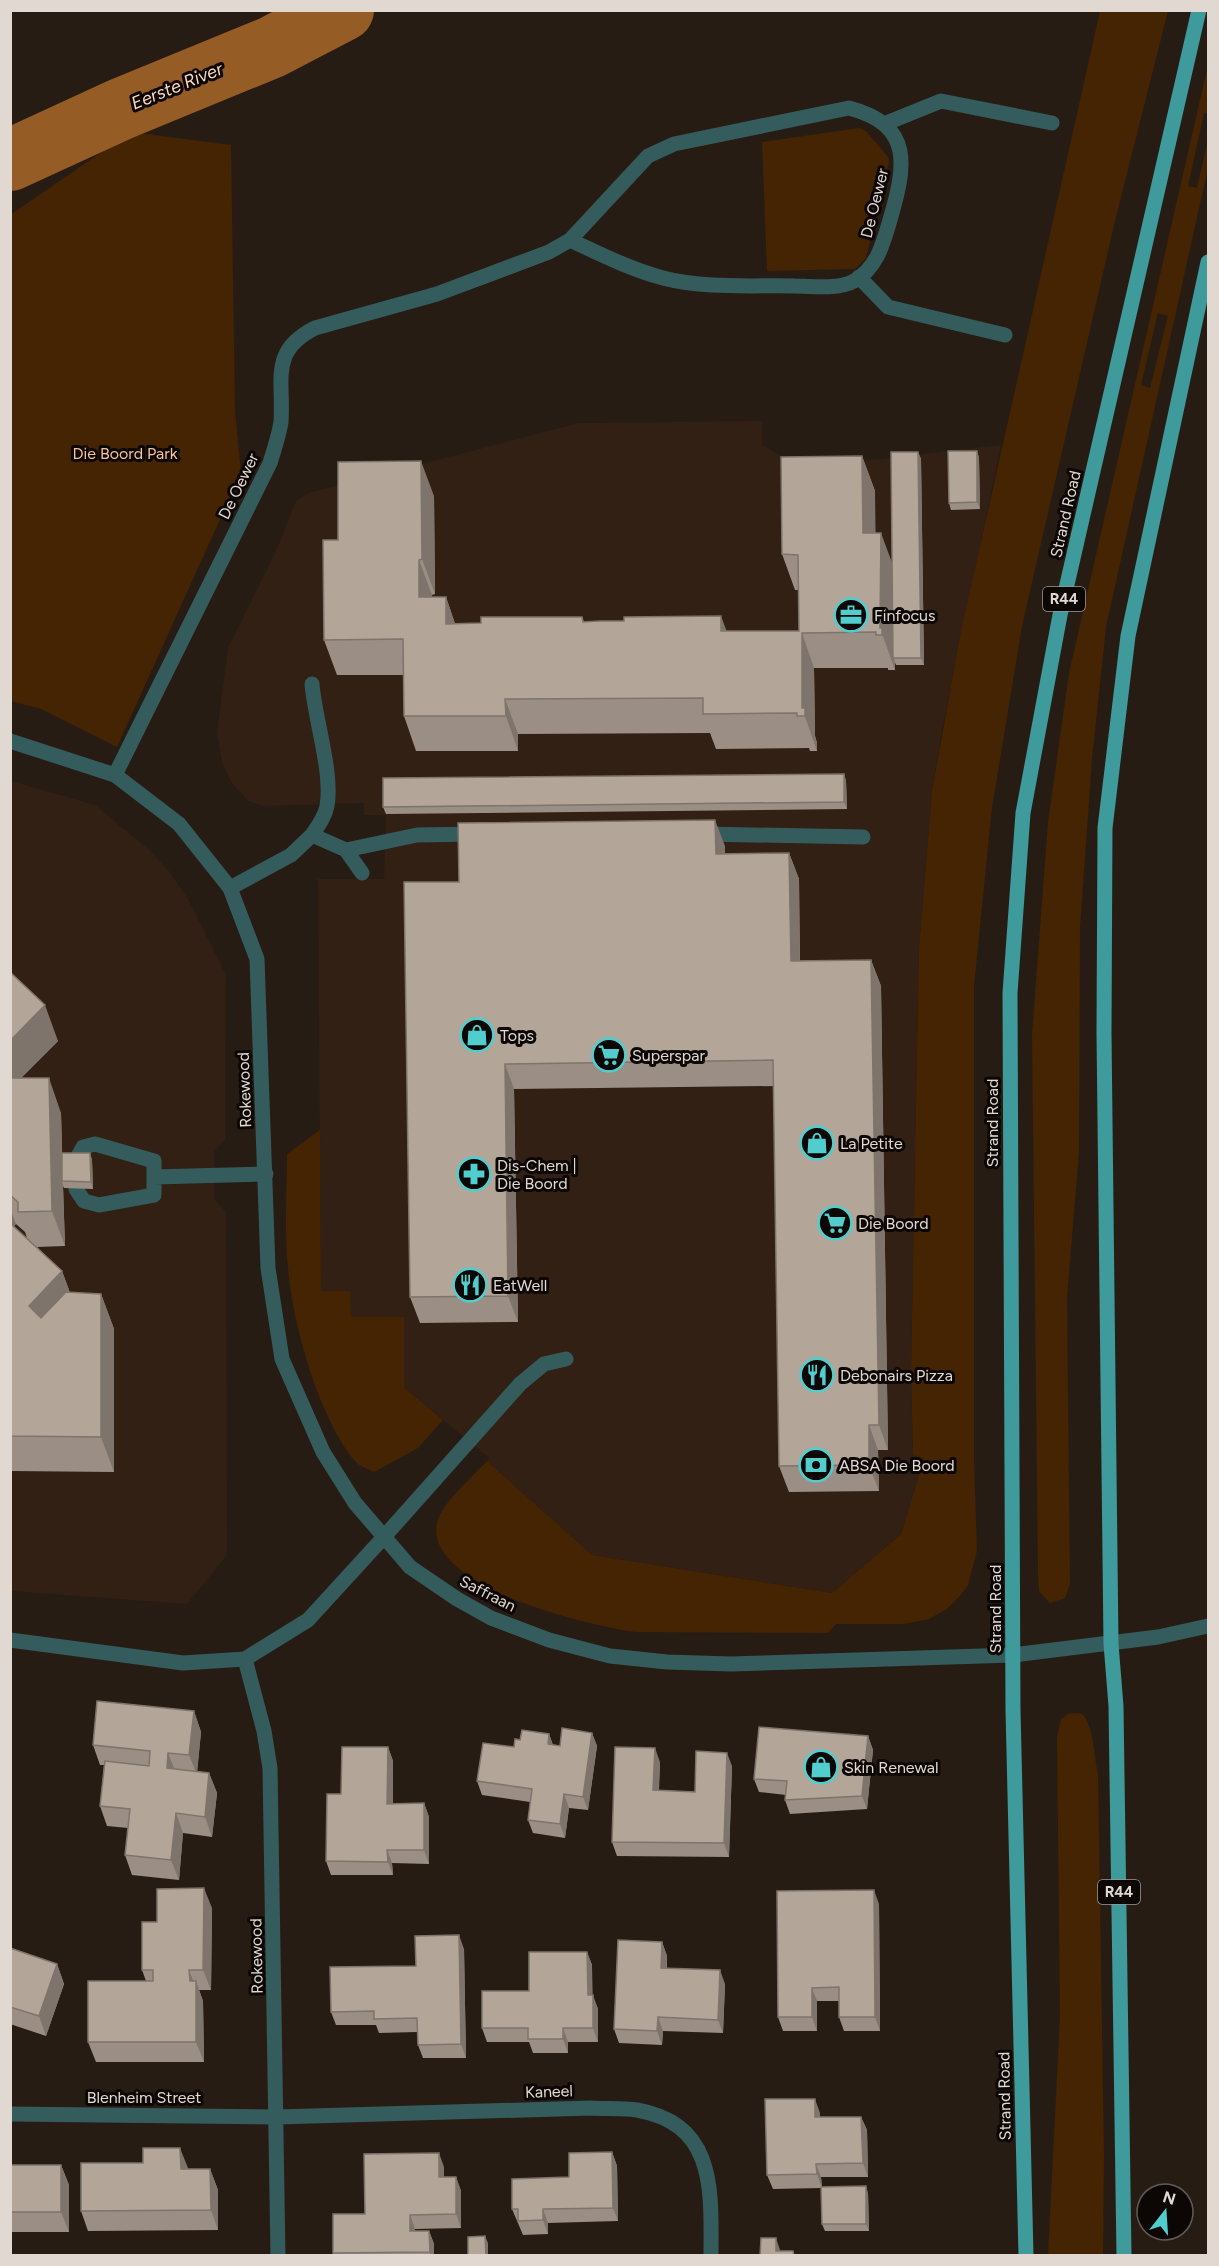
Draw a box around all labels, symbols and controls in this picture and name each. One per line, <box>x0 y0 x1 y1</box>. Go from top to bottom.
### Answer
water label: Eerste River <box>128 57 227 114</box>
street label: De Oewer <box>857 166 892 240</box>
park label: Die Boord Park <box>73 444 178 463</box>
street label: De Oewer <box>214 450 263 522</box>
street label: Strand Road <box>1046 469 1085 559</box>
road number: R44 <box>1043 587 1085 611</box>
office icon: Finfocus <box>833 597 869 633</box>
place label: Finfocus <box>874 606 936 625</box>
shop icon: Tops <box>459 1017 495 1053</box>
place label: Tops <box>500 1026 534 1045</box>
supermarket icon: Superspar <box>591 1037 627 1073</box>
place label: Superspar <box>632 1046 705 1065</box>
street label: Rokewood <box>234 1052 255 1128</box>
street label: Strand Road <box>983 1079 1002 1167</box>
shop icon: La Petite <box>799 1125 835 1161</box>
place label: La Petite <box>840 1134 903 1153</box>
pharmacy icon: Dis-Chem | Die Boord <box>456 1156 492 1192</box>
place label: Dis-Chem | Die Boord <box>497 1156 577 1193</box>
supermarket icon: Die Boord <box>817 1205 853 1241</box>
place label: Die Boord <box>858 1214 929 1233</box>
restaurant icon: EatWell <box>452 1267 488 1303</box>
place label: EatWell <box>493 1276 547 1295</box>
restaurant icon: Debonairs Pizza <box>799 1357 835 1393</box>
place label: Debonairs Pizza <box>840 1366 953 1385</box>
bank icon: ABSA Die Boord <box>798 1447 834 1483</box>
place label: ABSA Die Boord <box>839 1456 955 1475</box>
street label: Strand Road <box>986 1565 1005 1653</box>
street label: Saffraan <box>457 1571 519 1616</box>
shop icon: Skin Renewal <box>803 1749 839 1785</box>
place label: Skin Renewal <box>844 1758 938 1777</box>
road number: R44 <box>1098 1880 1140 1904</box>
street label: Rokewood <box>246 1918 267 1994</box>
street label: Strand Road <box>994 2052 1015 2140</box>
street label: Kaneel <box>525 2081 573 2102</box>
street label: Blenheim Street <box>87 2088 201 2107</box>
north arrow <box>1135 2182 1195 2242</box>
text: N <box>1161 2187 1178 2209</box>

